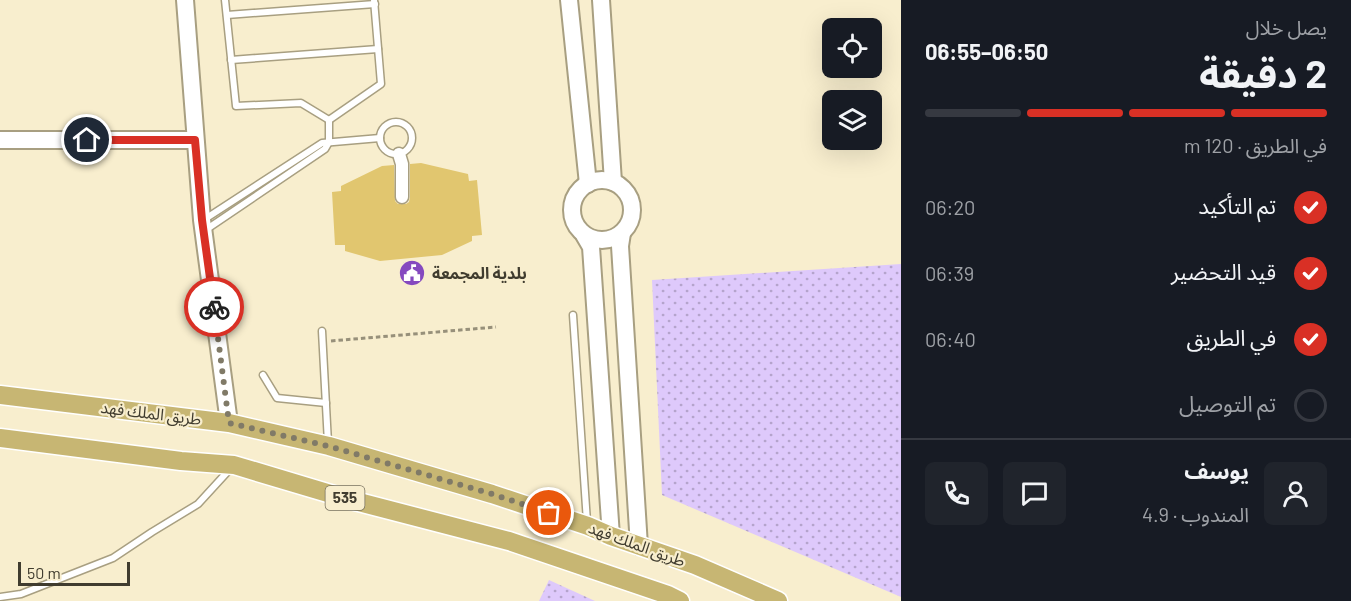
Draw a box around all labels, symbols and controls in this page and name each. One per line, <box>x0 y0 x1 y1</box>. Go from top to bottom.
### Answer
text: يصل خلال <box>1246 15 1327 39</box>
map controls <box>822 18 882 150</box>
button: locate <box>822 18 882 78</box>
text: 06:50–06:55 <box>925 38 1048 64</box>
text: 2 دقيقة <box>1199 49 1327 96</box>
button: layers <box>822 90 882 150</box>
pin <box>61 114 112 165</box>
icon: home <box>70 123 103 156</box>
text: في الطريق · 120 m <box>1184 133 1327 157</box>
icon: check <box>1294 191 1327 224</box>
text: تم التأكيد <box>1198 192 1276 218</box>
text: 06:20 <box>925 195 975 219</box>
icon: check <box>1294 257 1327 290</box>
public building icon: بلدية المجمعة <box>397 258 427 288</box>
text: قيد التحضير <box>1171 258 1276 284</box>
text: 06:39 <box>925 261 974 285</box>
place label: بلدية المجمعة <box>432 263 527 283</box>
courier <box>184 277 244 337</box>
icon: bike <box>198 291 231 324</box>
icon: check <box>1294 323 1327 356</box>
text: في الطريق <box>1187 324 1276 350</box>
text: 06:40 <box>925 327 976 351</box>
text: تم التوصيل <box>1179 390 1276 416</box>
street label: طريق الملك فهد <box>99 397 203 430</box>
text: يوسف <box>1184 457 1249 483</box>
button: phone <box>925 462 988 525</box>
button: chat <box>1003 462 1066 525</box>
button: person <box>1264 462 1327 525</box>
road number: 535 <box>326 486 364 510</box>
pin <box>523 487 574 538</box>
icon: bag <box>532 496 565 529</box>
text: المندوب · 4.9 <box>1142 502 1249 526</box>
street label: طريق الملك فهد <box>586 517 688 572</box>
scale bar <box>18 559 130 586</box>
text: 50 m <box>27 563 61 582</box>

